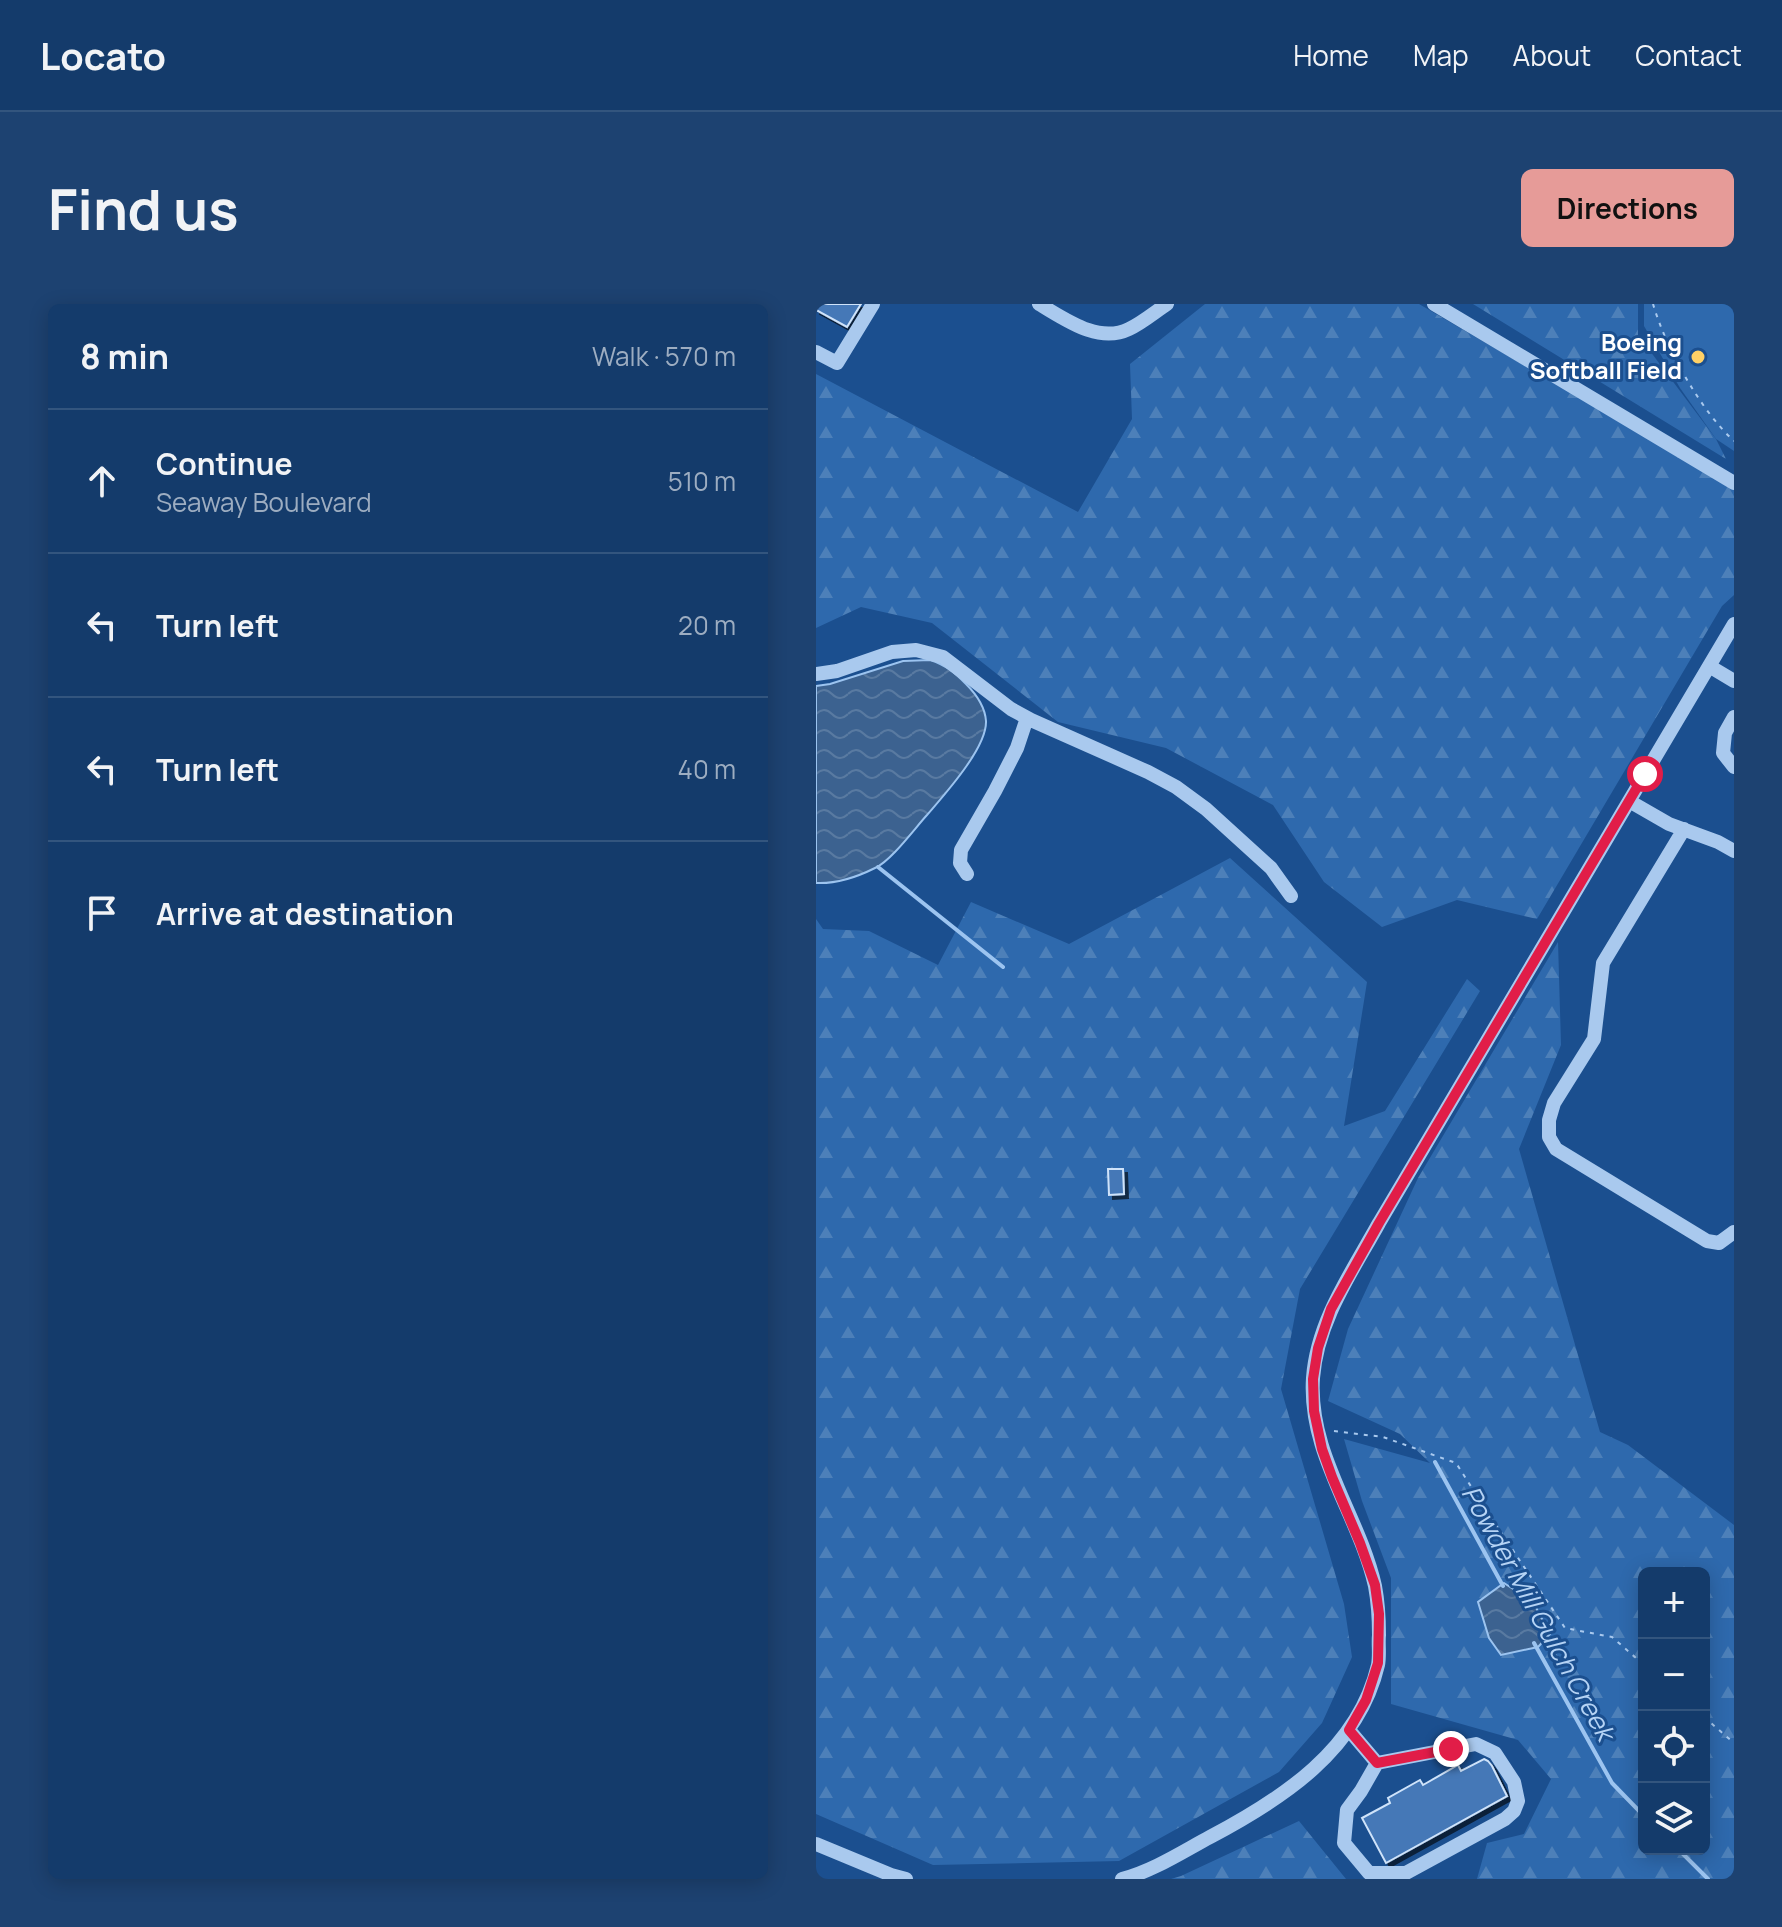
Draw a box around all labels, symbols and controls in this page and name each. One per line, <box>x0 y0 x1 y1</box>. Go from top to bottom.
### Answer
text: Locato <box>40 29 166 81</box>
text: Home <box>1293 36 1369 74</box>
text: Map <box>1413 36 1469 74</box>
text: About <box>1513 36 1591 74</box>
text: Contact <box>1635 36 1742 74</box>
button: Directions <box>1521 169 1734 247</box>
text: Find us <box>48 170 239 247</box>
place label: Boeing Softball Field <box>1530 325 1682 386</box>
text: 8 min <box>80 333 169 379</box>
text: Walk · 570 m <box>592 338 736 374</box>
marker: Boeing Softball Field <box>1689 348 1707 366</box>
text: Continue <box>156 443 292 484</box>
icon: ahead <box>80 459 124 503</box>
text: 510 m <box>668 463 736 499</box>
text: Seaway Boulevard <box>156 484 372 520</box>
icon: left <box>80 603 124 647</box>
text: Turn left <box>156 605 279 646</box>
text: 20 m <box>678 607 736 643</box>
icon: left <box>80 747 124 791</box>
text: Turn left <box>156 749 279 790</box>
text: 40 m <box>678 751 736 787</box>
route start <box>1627 756 1663 792</box>
icon: arrive <box>80 891 124 935</box>
text: Arrive at destination <box>156 893 454 934</box>
water label: Powder Mill Gulch Creek <box>1454 1479 1626 1750</box>
map controls <box>1638 1567 1710 1855</box>
button: + <box>1638 1567 1710 1639</box>
button: − <box>1638 1639 1710 1711</box>
button: locate <box>1638 1711 1710 1783</box>
route end <box>1433 1731 1469 1767</box>
button: layers <box>1638 1783 1710 1855</box>

